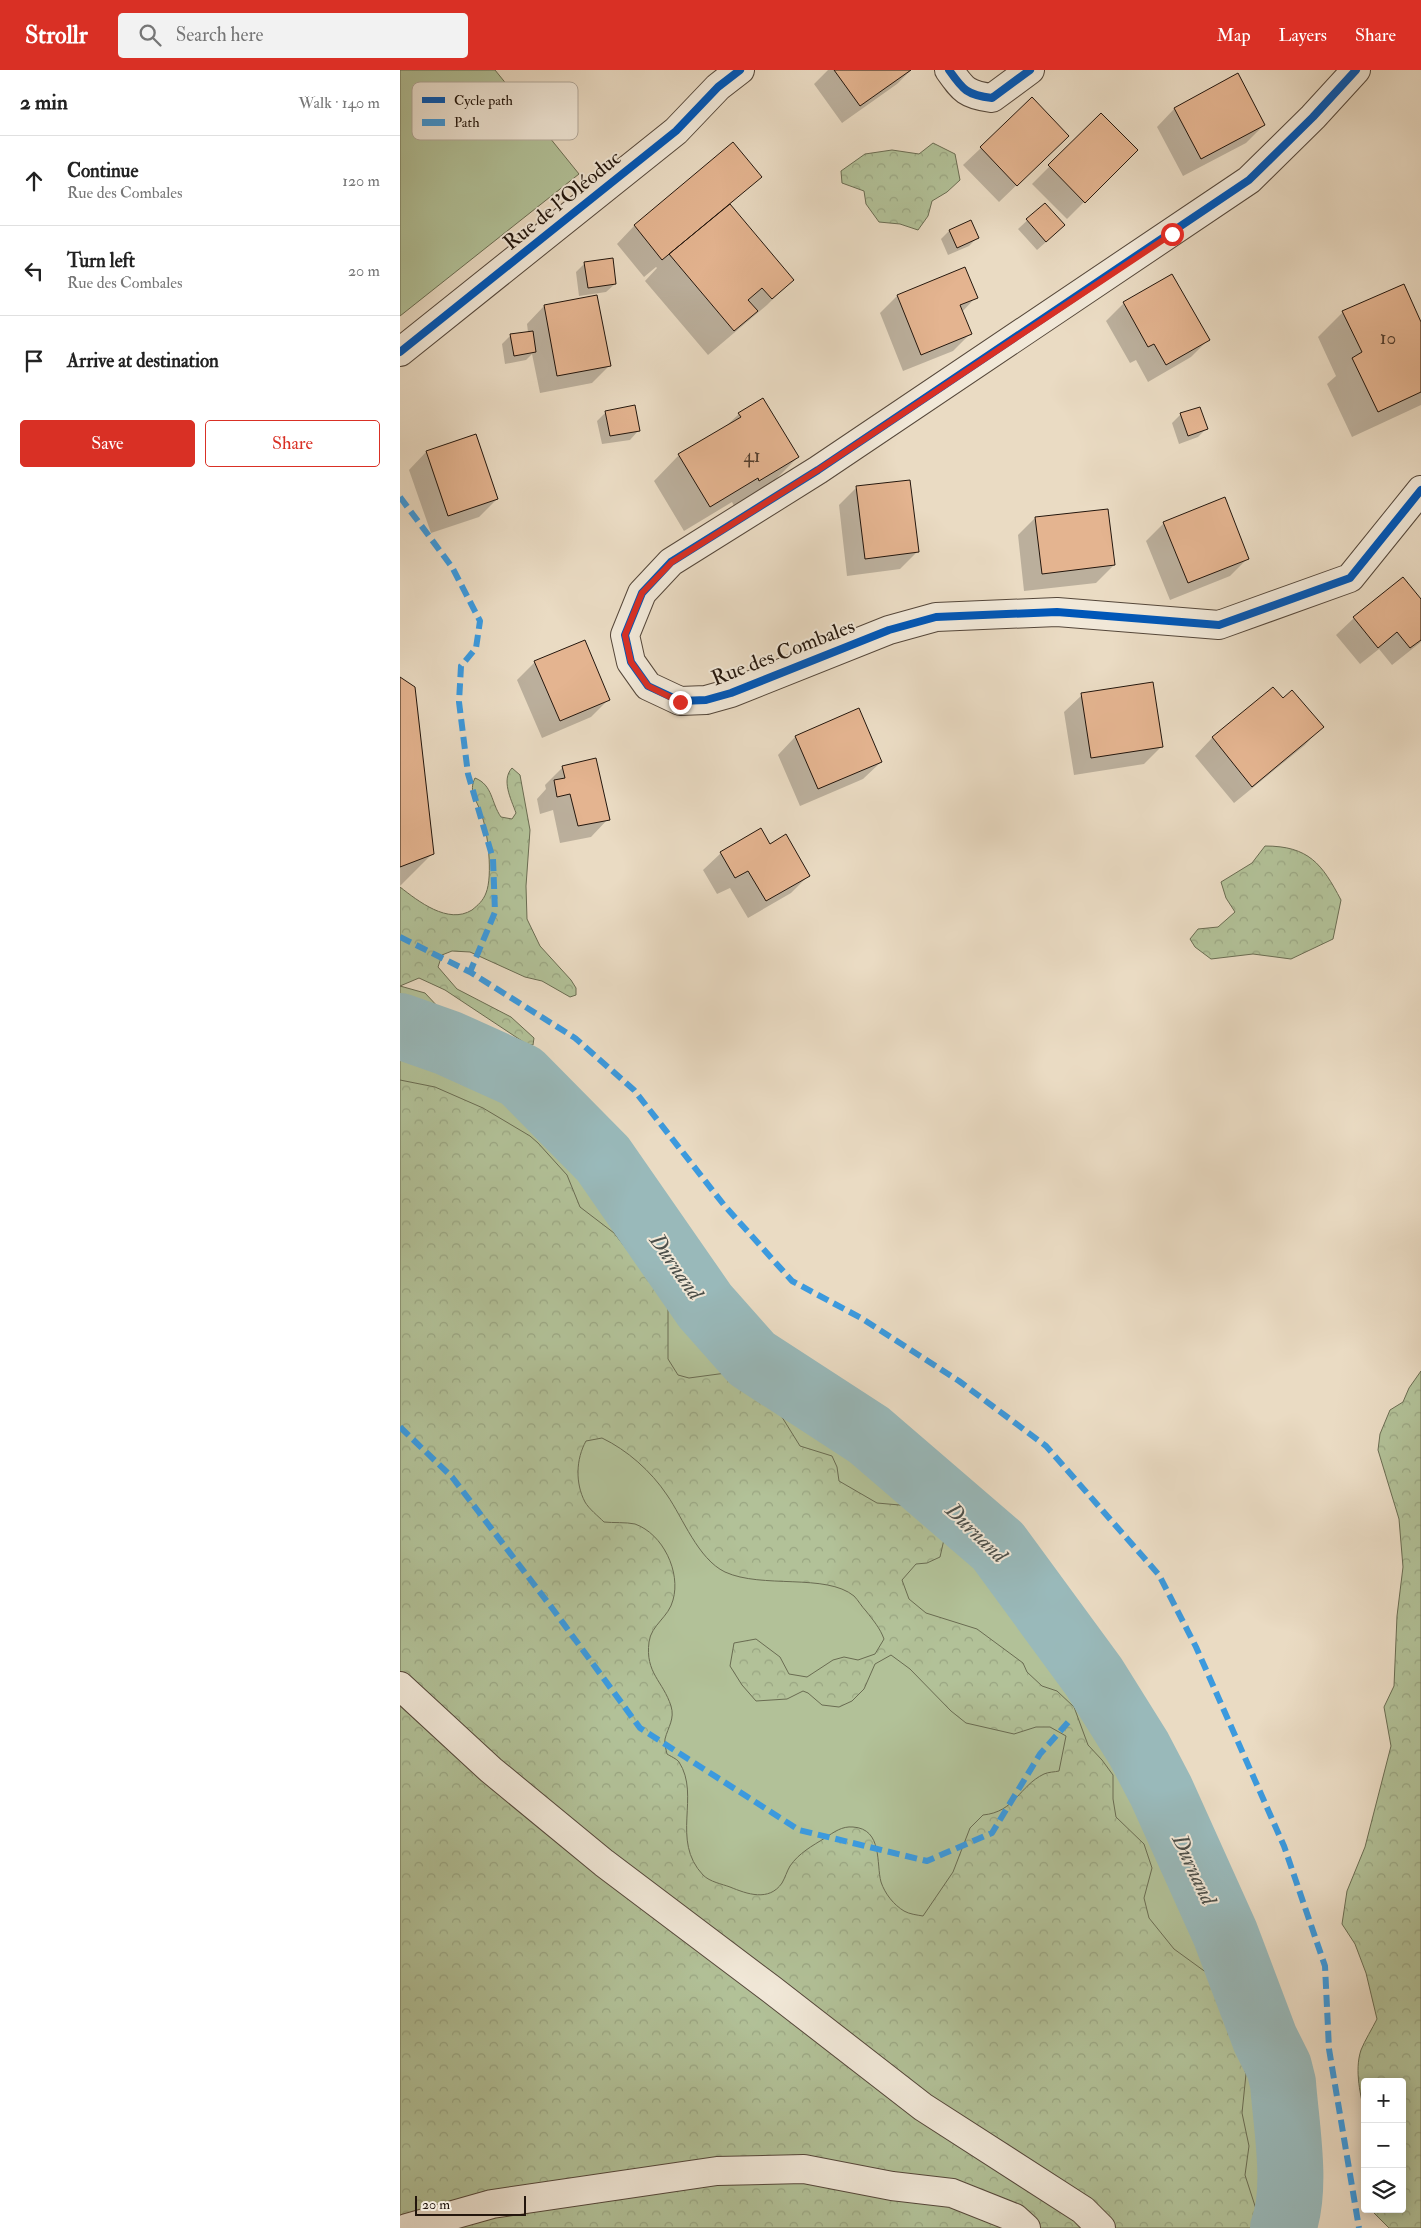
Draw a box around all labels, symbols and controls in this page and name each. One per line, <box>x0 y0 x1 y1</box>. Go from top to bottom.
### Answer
search box <box>118 13 468 58</box>
text: Strollr <box>25 20 88 51</box>
icon: search <box>136 21 164 49</box>
text: Search here <box>176 23 264 47</box>
text: Map <box>1217 24 1251 47</box>
text: Layers <box>1279 24 1327 47</box>
text: Share <box>1355 24 1396 47</box>
legend <box>412 82 578 140</box>
text: 2 min <box>20 89 68 116</box>
text: Cycle path <box>454 92 514 110</box>
text: Walk · 140 m <box>299 93 380 113</box>
text: Path <box>454 114 480 131</box>
street label: Rue de l'Oléoduc <box>498 144 627 256</box>
text: Continue <box>67 159 138 183</box>
icon: ahead <box>20 167 48 195</box>
text: 120 m <box>342 171 380 191</box>
text: Rue des Combales <box>67 183 182 203</box>
route start <box>1161 223 1184 246</box>
text: Turn left <box>67 249 135 273</box>
icon: left <box>20 257 48 285</box>
text: 20 m <box>348 261 380 281</box>
text: Rue des Combales <box>67 273 182 293</box>
house number: 10 <box>1380 326 1396 350</box>
icon: arrive <box>20 347 48 375</box>
text: Arrive at destination <box>67 349 219 373</box>
button: Save <box>20 420 195 467</box>
button: Share <box>205 420 380 467</box>
house number: 41 <box>743 444 761 468</box>
street label: Rue des Combales <box>708 613 859 692</box>
route end <box>669 691 692 714</box>
water label: Durnand <box>643 1227 710 1307</box>
water label: Durnand <box>939 1496 1014 1570</box>
water label: Durnand <box>1165 1829 1223 1911</box>
map controls <box>1361 2078 1406 2213</box>
button: + <box>1361 2078 1406 2123</box>
button: − <box>1361 2123 1406 2168</box>
button: layers <box>1361 2168 1406 2213</box>
scale bar <box>415 2193 526 2216</box>
text: 20 m <box>422 2196 450 2213</box>

